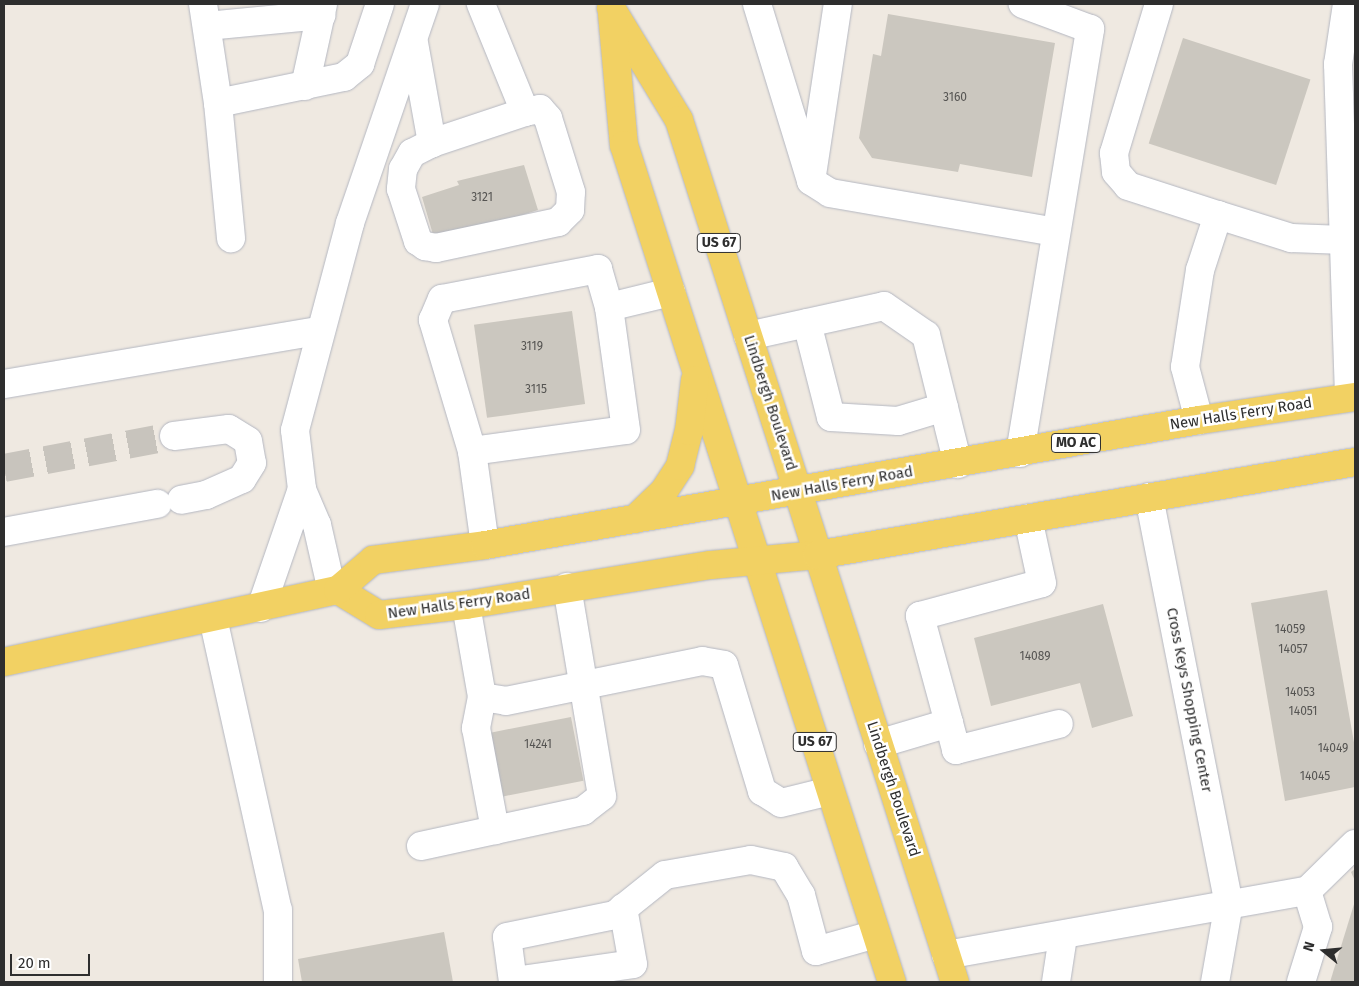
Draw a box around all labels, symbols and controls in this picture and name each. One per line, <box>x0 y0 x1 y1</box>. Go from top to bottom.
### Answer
house number: 3160 <box>943 91 967 105</box>
house number: 3121 <box>471 191 493 205</box>
road number: US 67 <box>696 232 742 254</box>
street label: Lindbergh Boulevard <box>740 333 800 473</box>
house number: 3119 <box>521 340 543 354</box>
house number: 3115 <box>525 383 547 397</box>
street label: New Halls Ferry Road <box>1169 394 1313 434</box>
road number: MO AC <box>1050 432 1102 454</box>
street label: New Halls Ferry Road <box>770 463 914 505</box>
street label: New Halls Ferry Road <box>387 585 531 623</box>
street label: Cross Keys Shopping Center <box>1162 606 1216 794</box>
house number: 14059 <box>1275 623 1305 637</box>
house number: 14057 <box>1278 643 1308 657</box>
house number: 14089 <box>1020 650 1050 664</box>
house number: 14053 <box>1285 686 1315 700</box>
house number: 14051 <box>1289 705 1317 719</box>
street label: Lindbergh Boulevard <box>863 719 923 859</box>
road number: US 67 <box>792 730 838 754</box>
house number: 14241 <box>524 738 552 752</box>
house number: 14049 <box>1318 742 1348 756</box>
house number: 14045 <box>1300 770 1330 784</box>
north arrow <box>1299 926 1349 976</box>
text: N <box>1300 940 1319 953</box>
scale bar <box>12 944 92 976</box>
text: 20 m <box>18 954 51 972</box>

